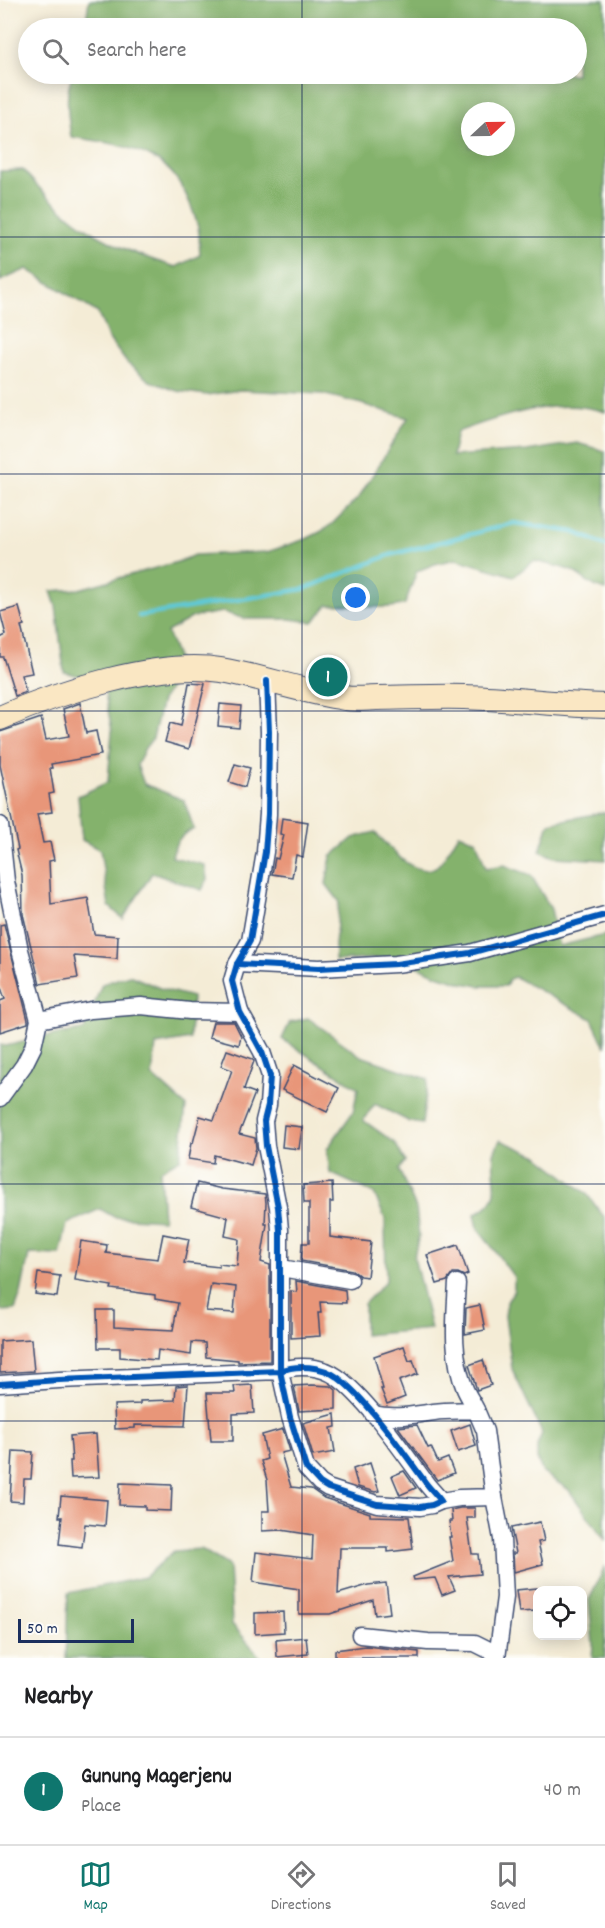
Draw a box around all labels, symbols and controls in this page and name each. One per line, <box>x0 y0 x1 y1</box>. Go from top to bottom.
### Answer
search box <box>18 18 587 84</box>
icon: search <box>39 35 72 68</box>
text: Search here <box>87 36 186 67</box>
north arrow <box>461 102 515 156</box>
your location <box>341 583 370 612</box>
pin: 1 <box>308 654 348 700</box>
map controls <box>533 1586 587 1640</box>
button: locate <box>533 1586 587 1640</box>
scale bar <box>18 1616 134 1644</box>
text: 50 m <box>27 1618 58 1641</box>
text: Nearby <box>24 1679 92 1716</box>
text: Gunung Magerjenu <box>81 1762 232 1793</box>
text: 1 <box>41 1777 46 1805</box>
text: 40 m <box>543 1777 581 1805</box>
text: Place <box>81 1793 121 1821</box>
tab: Map <box>79 1858 112 1917</box>
tab: Directions <box>271 1858 331 1917</box>
tab: Saved <box>490 1858 526 1917</box>

